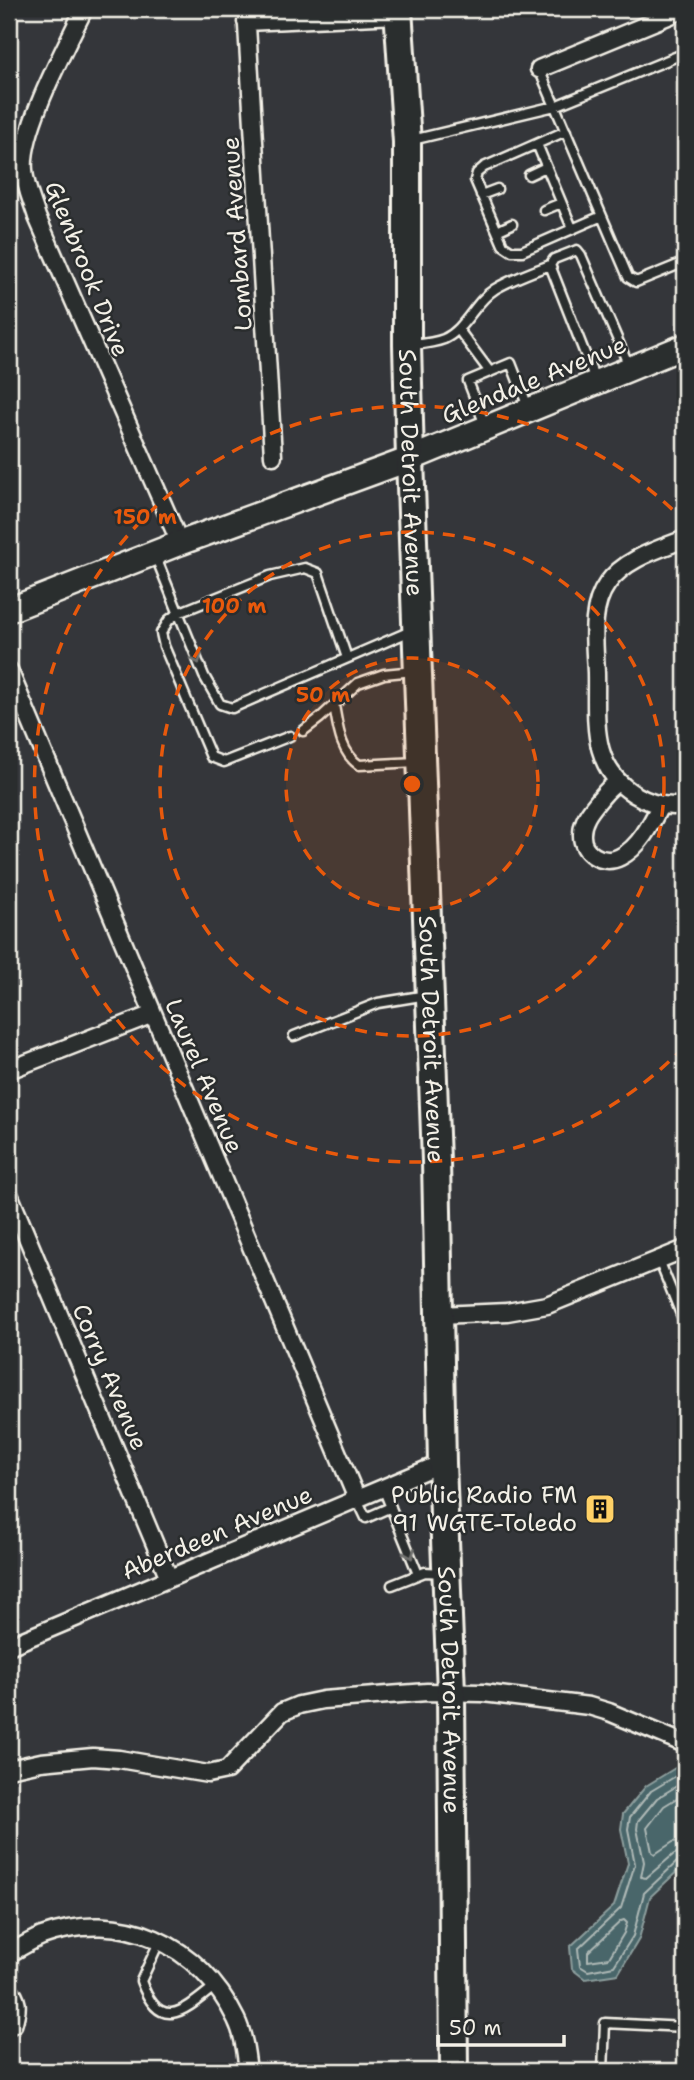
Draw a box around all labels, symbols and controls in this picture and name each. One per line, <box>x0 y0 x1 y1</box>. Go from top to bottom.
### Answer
street label: Lombard Avenue <box>214 136 260 332</box>
street label: Glenbrook Drive <box>37 176 137 362</box>
street label: Glendale Avenue <box>437 328 631 432</box>
street label: South Detroit Avenue <box>391 348 431 597</box>
text: 150 m <box>113 503 177 531</box>
text: 100 m <box>202 592 266 620</box>
one-way arrow <box>189 653 203 665</box>
text: 50 m <box>296 681 350 709</box>
centre of rings <box>400 772 424 796</box>
street label: South Detroit Avenue <box>411 915 452 1164</box>
street label: Laurel Avenue <box>157 994 251 1158</box>
street label: Corry Avenue <box>65 1299 155 1455</box>
street label: Aberdeen Avenue <box>117 1478 317 1588</box>
place label: Public Radio FM 91 WGTE-Toledo <box>391 1479 577 1539</box>
building icon: Public Radio FM 91 WGTE-Toledo <box>583 1492 617 1526</box>
one-way arrow <box>401 1547 415 1559</box>
street label: South Detroit Avenue <box>430 1565 468 1814</box>
scale bar <box>438 2003 564 2047</box>
text: 50 m <box>449 2014 502 2042</box>

